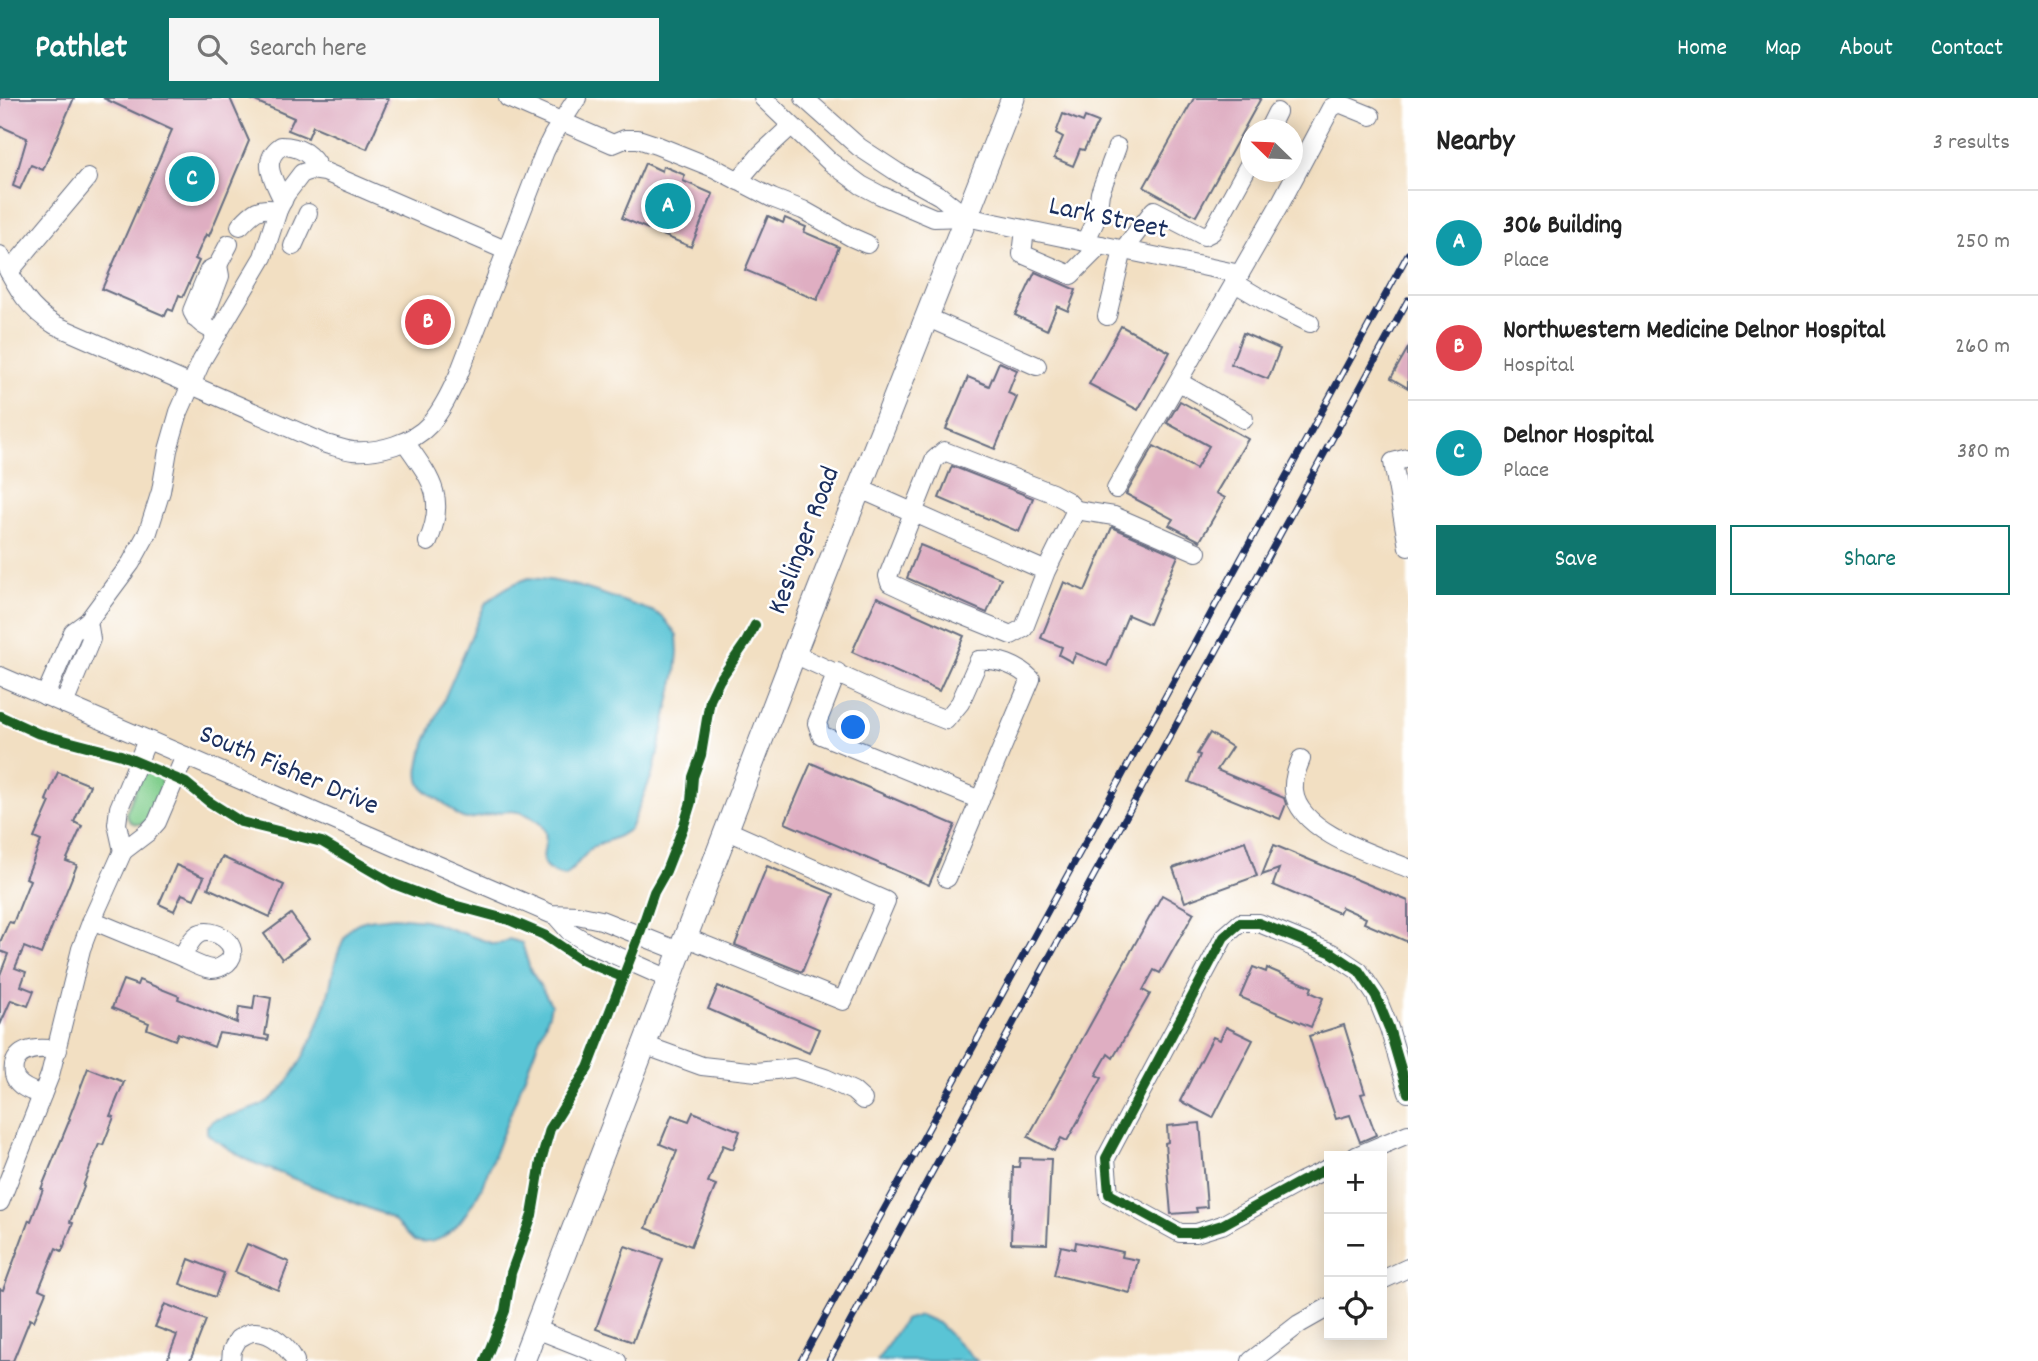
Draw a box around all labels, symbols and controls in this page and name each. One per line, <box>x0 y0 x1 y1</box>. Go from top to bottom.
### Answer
search box <box>169 18 659 81</box>
text: Pathlet <box>35 26 127 73</box>
icon: search <box>193 30 231 68</box>
text: Search here <box>249 31 367 68</box>
text: Home <box>1677 32 1727 66</box>
text: Map <box>1765 32 1801 66</box>
text: About <box>1839 32 1893 66</box>
text: Contact <box>1931 32 2003 66</box>
north arrow <box>1240 119 1303 182</box>
text: Nearby <box>1436 122 1514 165</box>
text: 3 results <box>1933 127 2010 160</box>
pin: C <box>169 153 215 205</box>
pin: A <box>645 180 691 232</box>
street label: Lark Street <box>1045 188 1171 252</box>
text: 306 Building <box>1503 208 1622 245</box>
text: A <box>1453 226 1465 259</box>
text: 250 m <box>1956 226 2010 259</box>
text: Place <box>1503 245 1549 278</box>
pin: B <box>405 296 451 348</box>
text: Northwestern Medicine Delnor Hospital <box>1503 313 1885 350</box>
text: B <box>1454 331 1464 364</box>
text: 260 m <box>1955 331 2010 364</box>
text: Hospital <box>1503 350 1574 383</box>
text: Delnor Hospital <box>1503 418 1654 455</box>
text: C <box>1453 436 1465 469</box>
text: 380 m <box>1957 436 2010 469</box>
text: Place <box>1503 455 1549 488</box>
street label: Keslinger Road <box>759 461 853 621</box>
button: Save <box>1436 525 1716 595</box>
button: Share <box>1730 525 2010 595</box>
your location <box>836 710 870 744</box>
street label: South Fisher Drive <box>192 716 384 828</box>
map controls <box>1324 1151 1387 1340</box>
button: + <box>1324 1151 1387 1214</box>
button: − <box>1324 1214 1387 1277</box>
button: locate <box>1324 1277 1387 1340</box>

